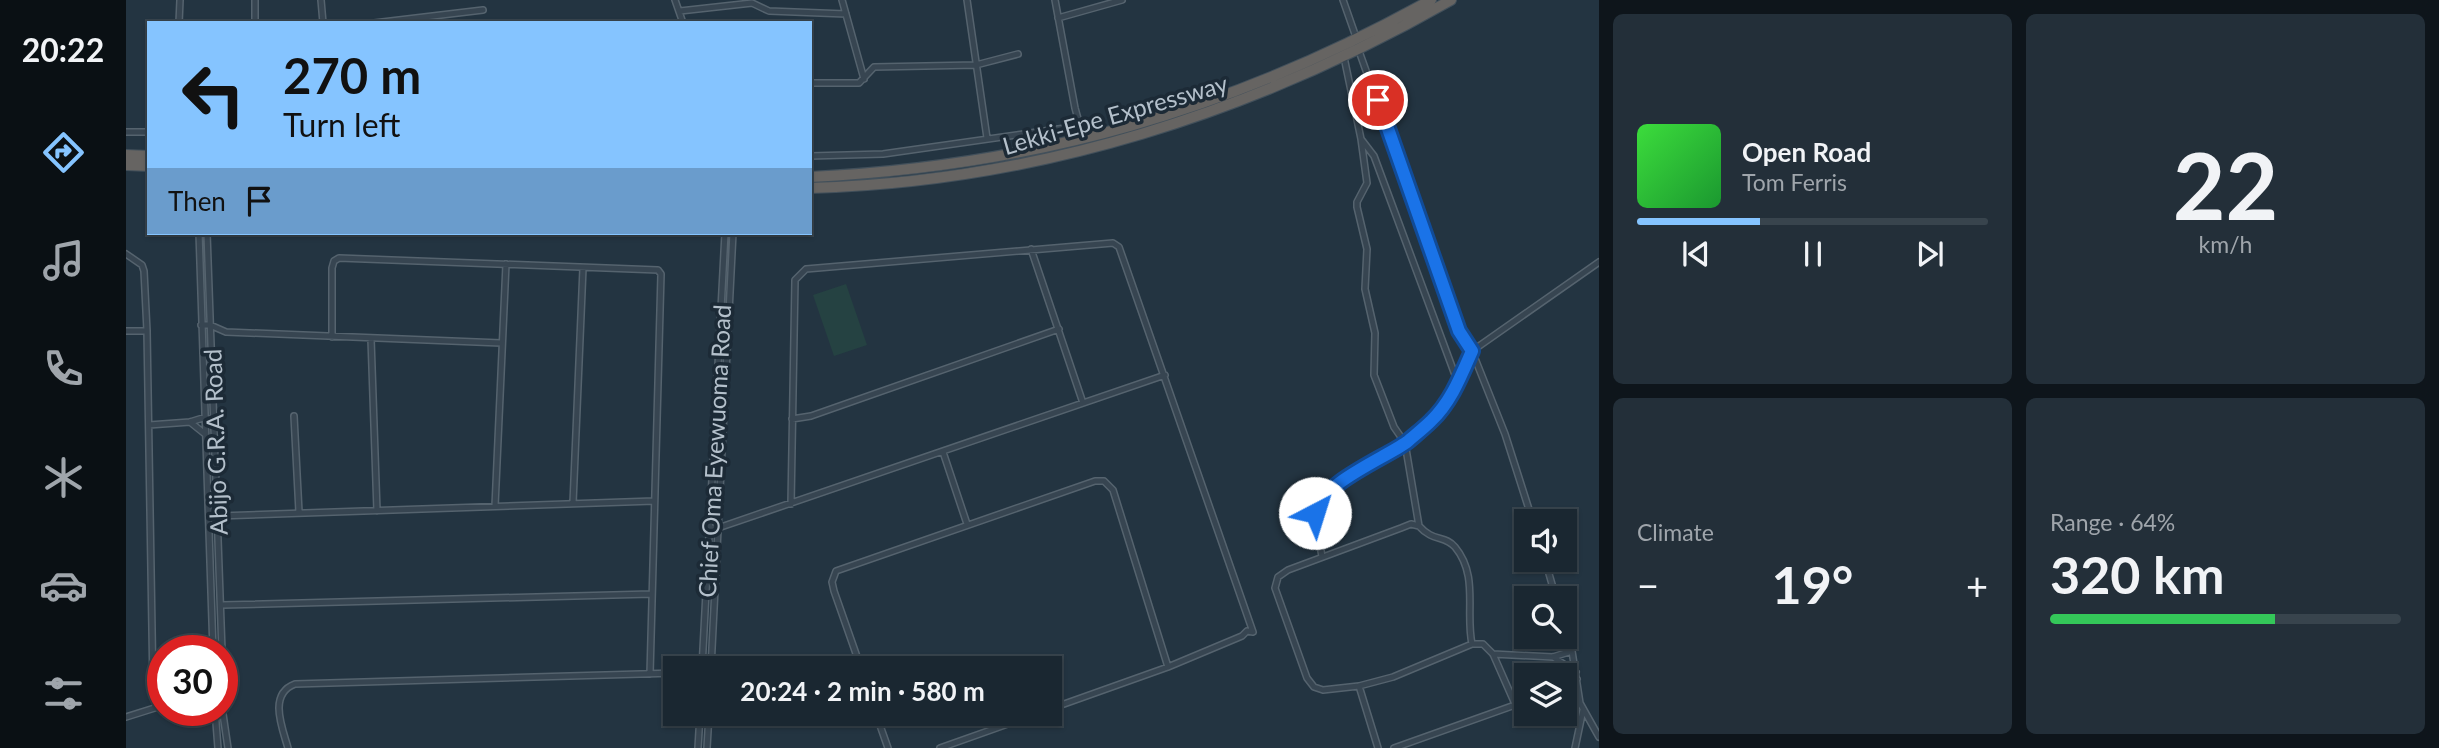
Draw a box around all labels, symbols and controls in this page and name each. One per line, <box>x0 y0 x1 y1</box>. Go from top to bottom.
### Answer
text: 20:22 <box>22 30 104 69</box>
text: 270 m <box>283 46 421 104</box>
icon: left <box>168 49 259 140</box>
street label: Lekki-Epe Expressway <box>999 68 1231 160</box>
pin <box>1348 70 1408 130</box>
icon: arrive <box>1359 81 1397 119</box>
text: Turn left <box>283 105 400 144</box>
icon: directions <box>39 128 88 177</box>
text: 22 <box>2173 130 2278 239</box>
text: Open Road <box>1742 136 1871 168</box>
text: Tom Ferris <box>1742 168 1847 196</box>
icon: arrive <box>240 182 278 220</box>
text: Then <box>168 185 226 217</box>
text: km/h <box>2199 230 2252 258</box>
icon: previous <box>1677 235 1715 273</box>
icon: pause <box>1794 235 1832 273</box>
icon: next <box>1911 235 1949 273</box>
icon: music <box>39 236 88 285</box>
street label: Chief Oma Eyewuoma Road <box>692 304 736 598</box>
icon: phone <box>39 344 88 393</box>
street label: Abijo G.R.A. Road <box>197 348 233 536</box>
icon: climate <box>39 453 88 502</box>
position arrow <box>1278 476 1352 550</box>
text: Range · 64% <box>2050 508 2175 536</box>
map controls <box>1514 509 1577 726</box>
button: sound <box>1514 509 1577 572</box>
text: Climate <box>1637 518 1714 546</box>
text: 320 km <box>2050 543 2224 605</box>
text: 19° <box>1772 553 1853 615</box>
icon: car <box>39 561 88 610</box>
text: − <box>1637 562 1659 608</box>
text: + <box>1966 562 1988 608</box>
button: search <box>1514 586 1577 649</box>
speed limit sign: 30 <box>147 635 238 726</box>
button: layers <box>1514 663 1577 726</box>
icon: filters <box>39 669 88 718</box>
text: 20:24 · 2 min · 580 m <box>740 675 985 707</box>

